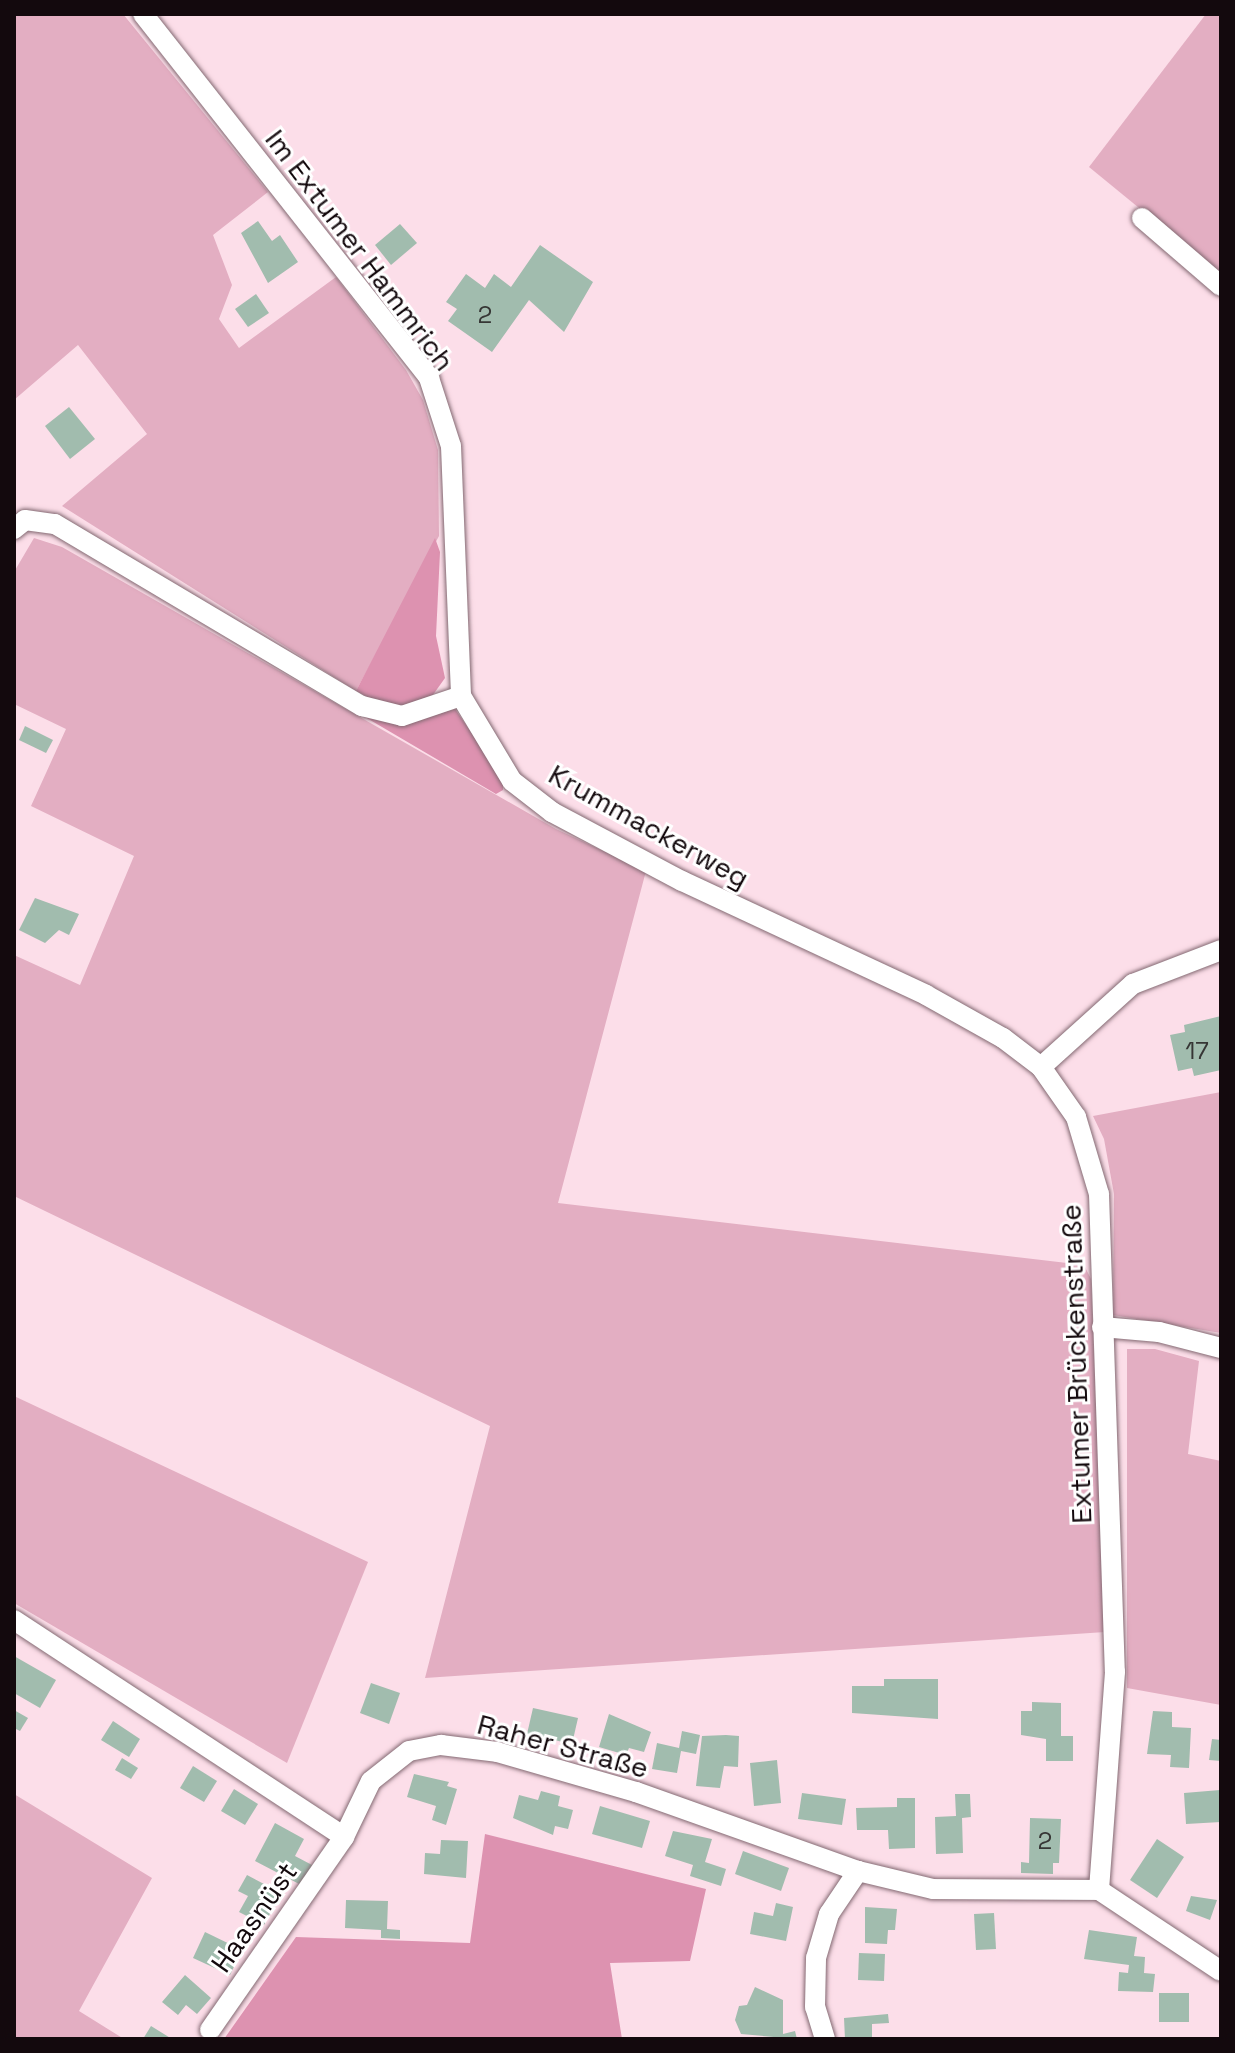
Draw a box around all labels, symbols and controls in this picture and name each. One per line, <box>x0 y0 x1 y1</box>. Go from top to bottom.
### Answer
street label: Im Extumer Hammrich <box>258 123 462 377</box>
house number: 2 <box>478 301 492 329</box>
street label: Krummackerweg <box>543 757 755 895</box>
house number: 17 <box>1185 1037 1209 1065</box>
street label: Extumer Brückenstraße <box>1054 1204 1098 1524</box>
street label: Raher Straße <box>474 1707 652 1785</box>
house number: 2 <box>1038 1827 1052 1855</box>
street label: Haasnüst <box>204 1856 304 1978</box>

